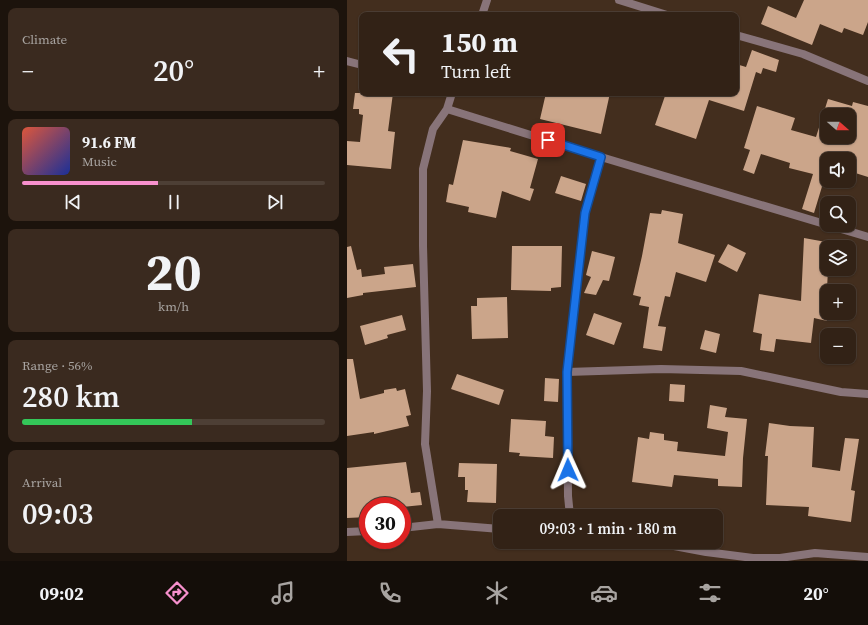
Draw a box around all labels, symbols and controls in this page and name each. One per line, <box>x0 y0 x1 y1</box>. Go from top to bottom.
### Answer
text: 150 m <box>441 23 518 61</box>
icon: left <box>375 28 427 80</box>
text: Climate <box>22 31 67 48</box>
text: 20° <box>153 50 194 91</box>
text: − <box>22 56 34 86</box>
text: + <box>313 56 325 86</box>
text: Turn left <box>441 59 511 84</box>
north arrow <box>820 108 856 144</box>
map controls <box>820 108 856 364</box>
pin <box>531 123 565 157</box>
icon: arrive <box>537 129 559 151</box>
text: 91.6 FM <box>82 132 136 153</box>
button: sound <box>820 152 856 188</box>
text: Music <box>82 153 117 170</box>
icon: previous <box>62 191 84 213</box>
icon: pause <box>163 191 185 213</box>
icon: next <box>264 191 286 213</box>
button: search <box>820 196 856 232</box>
text: 20 <box>145 236 202 307</box>
button: layers <box>820 240 856 276</box>
button: + <box>820 284 856 320</box>
text: km/h <box>158 298 189 315</box>
button: − <box>820 328 856 364</box>
text: Range · 56% <box>22 357 93 374</box>
text: 280 km <box>22 376 120 417</box>
position arrow <box>547 449 589 491</box>
text: Arrival <box>22 474 62 491</box>
text: 09:03 <box>22 493 93 534</box>
speed limit sign: 30 <box>359 497 411 549</box>
text: 09:03 · 1 min · 180 m <box>540 518 676 539</box>
icon: directions <box>163 579 191 607</box>
icon: music <box>269 579 297 607</box>
icon: phone <box>376 579 404 607</box>
icon: climate <box>483 579 511 607</box>
icon: car <box>590 579 618 607</box>
icon: filters <box>696 579 724 607</box>
text: 09:02 <box>39 581 84 606</box>
text: 20° <box>803 581 829 606</box>

